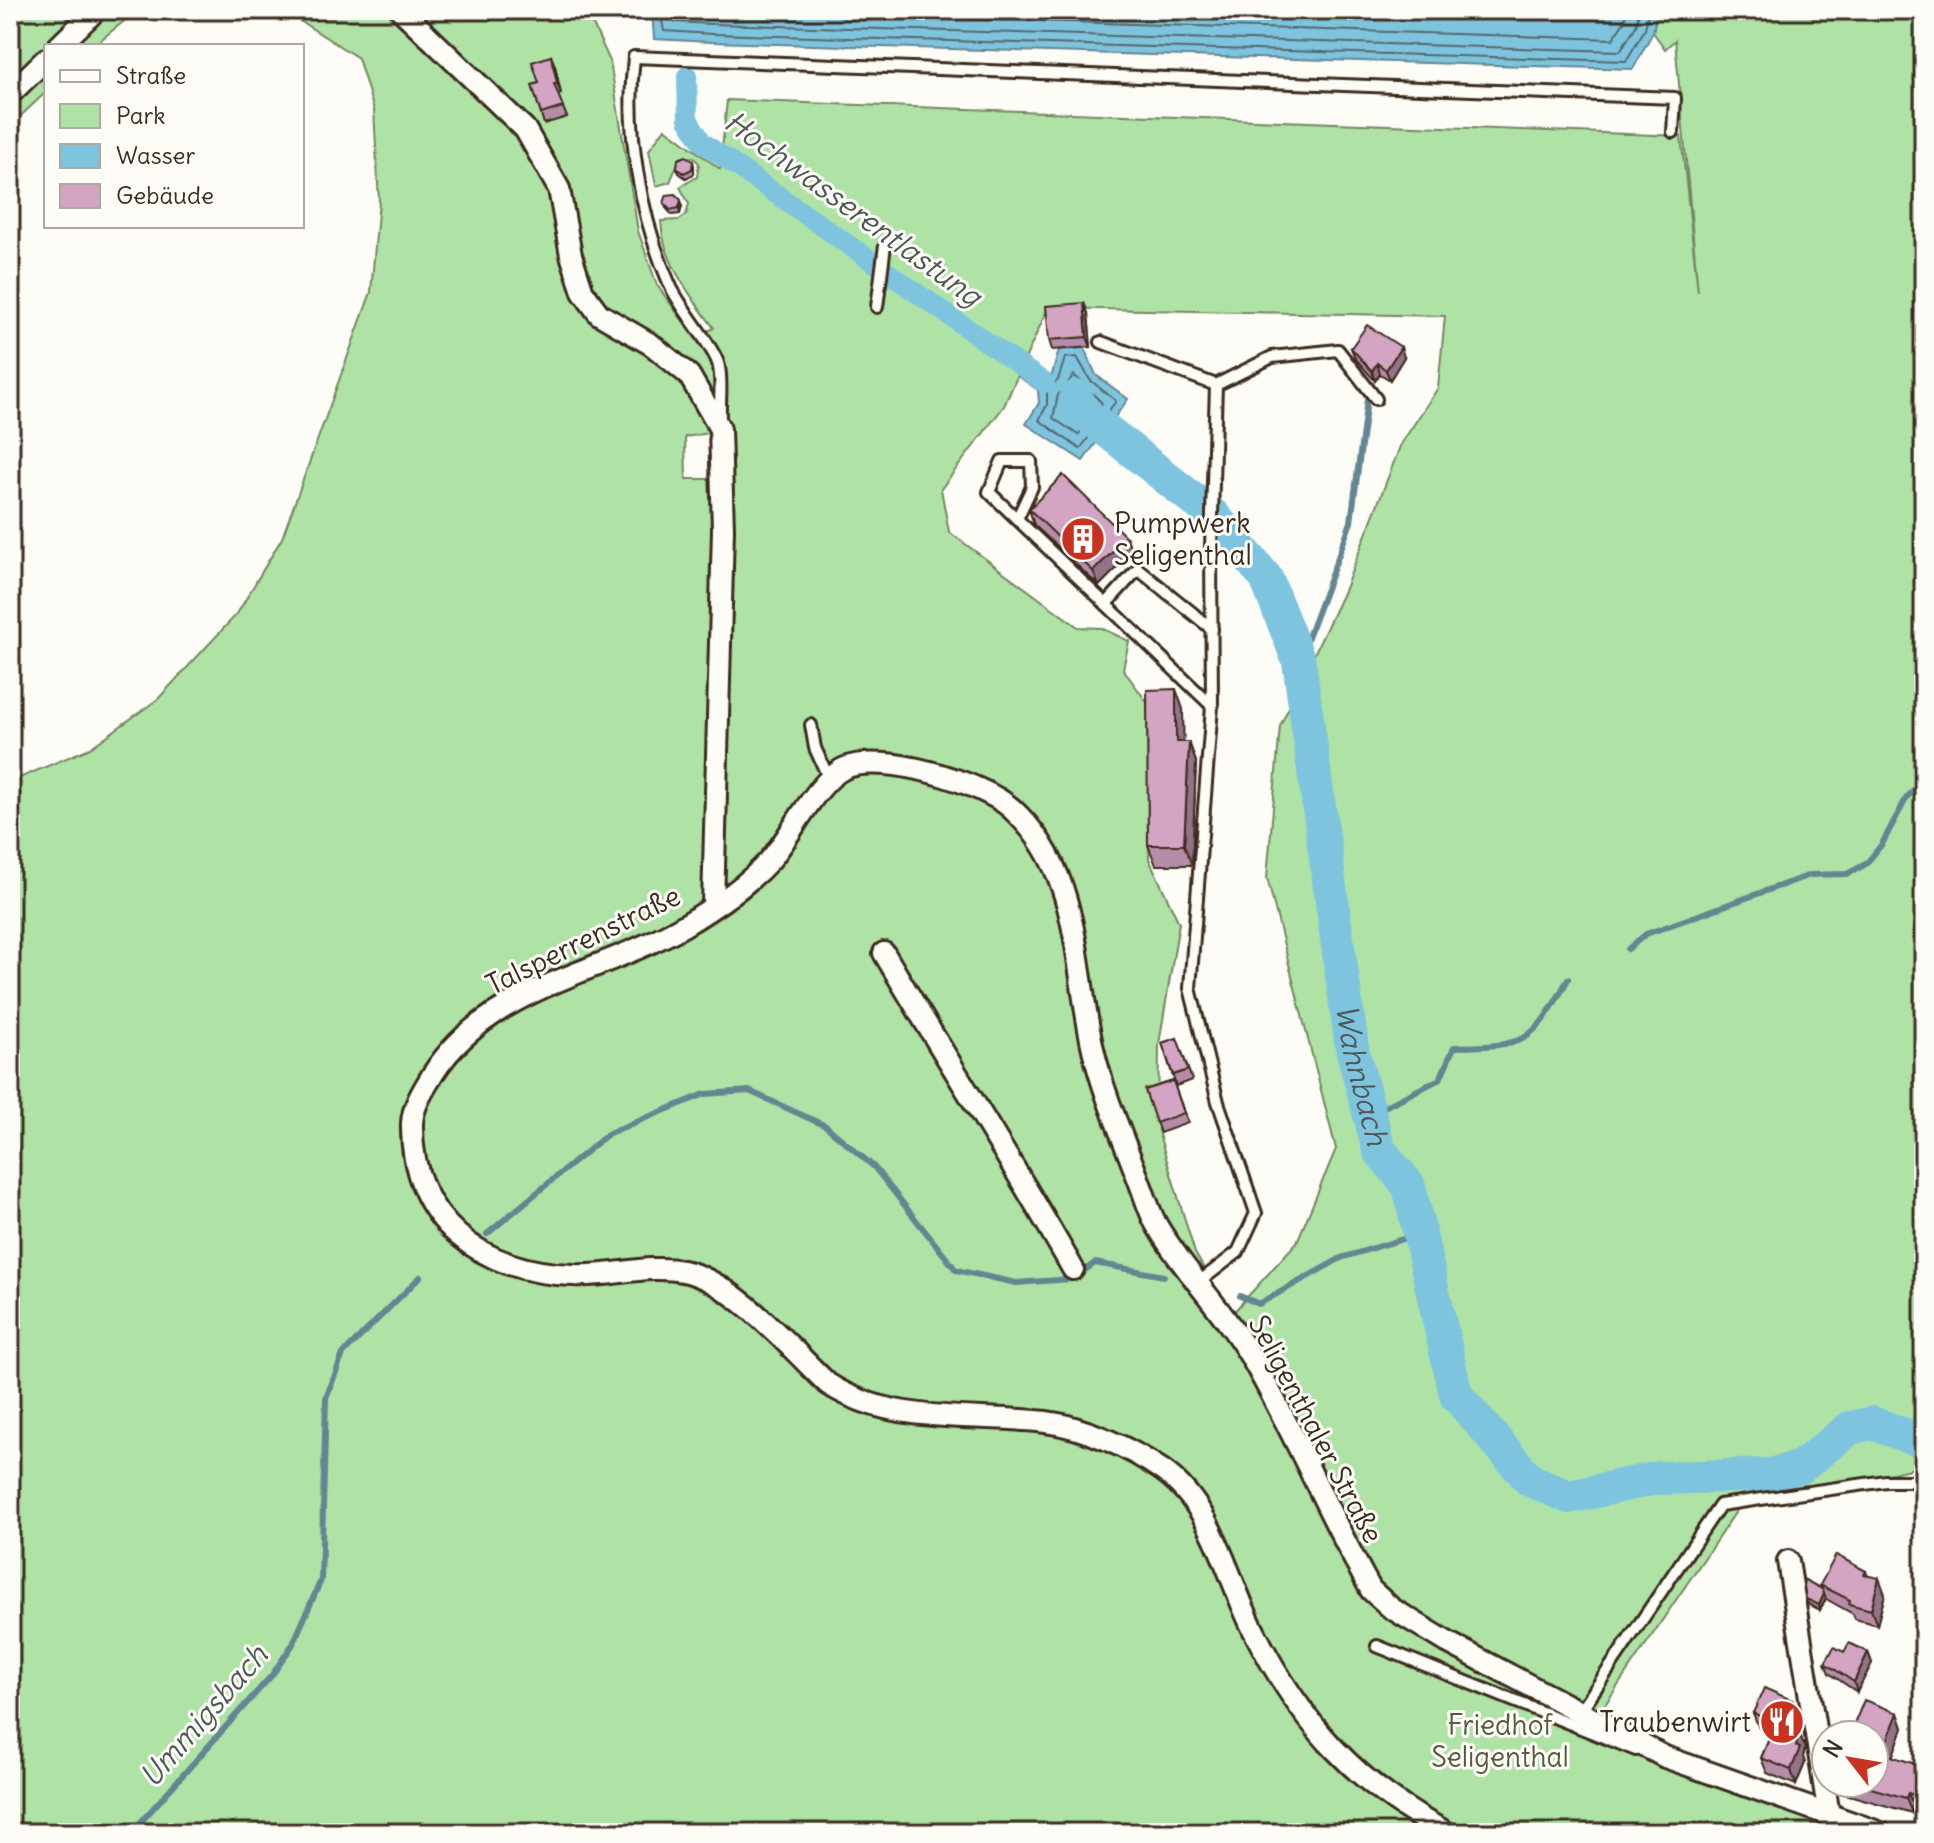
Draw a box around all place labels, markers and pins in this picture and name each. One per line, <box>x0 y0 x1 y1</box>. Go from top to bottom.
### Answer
place label: Pumpwerk Seligenthal <box>1114 505 1252 573</box>
building icon: Pumpwerk Seligenthal <box>1059 515 1107 563</box>
restaurant icon: Traubenwirt <box>1758 1698 1806 1746</box>
place label: Traubenwirt <box>1599 1704 1751 1740</box>

